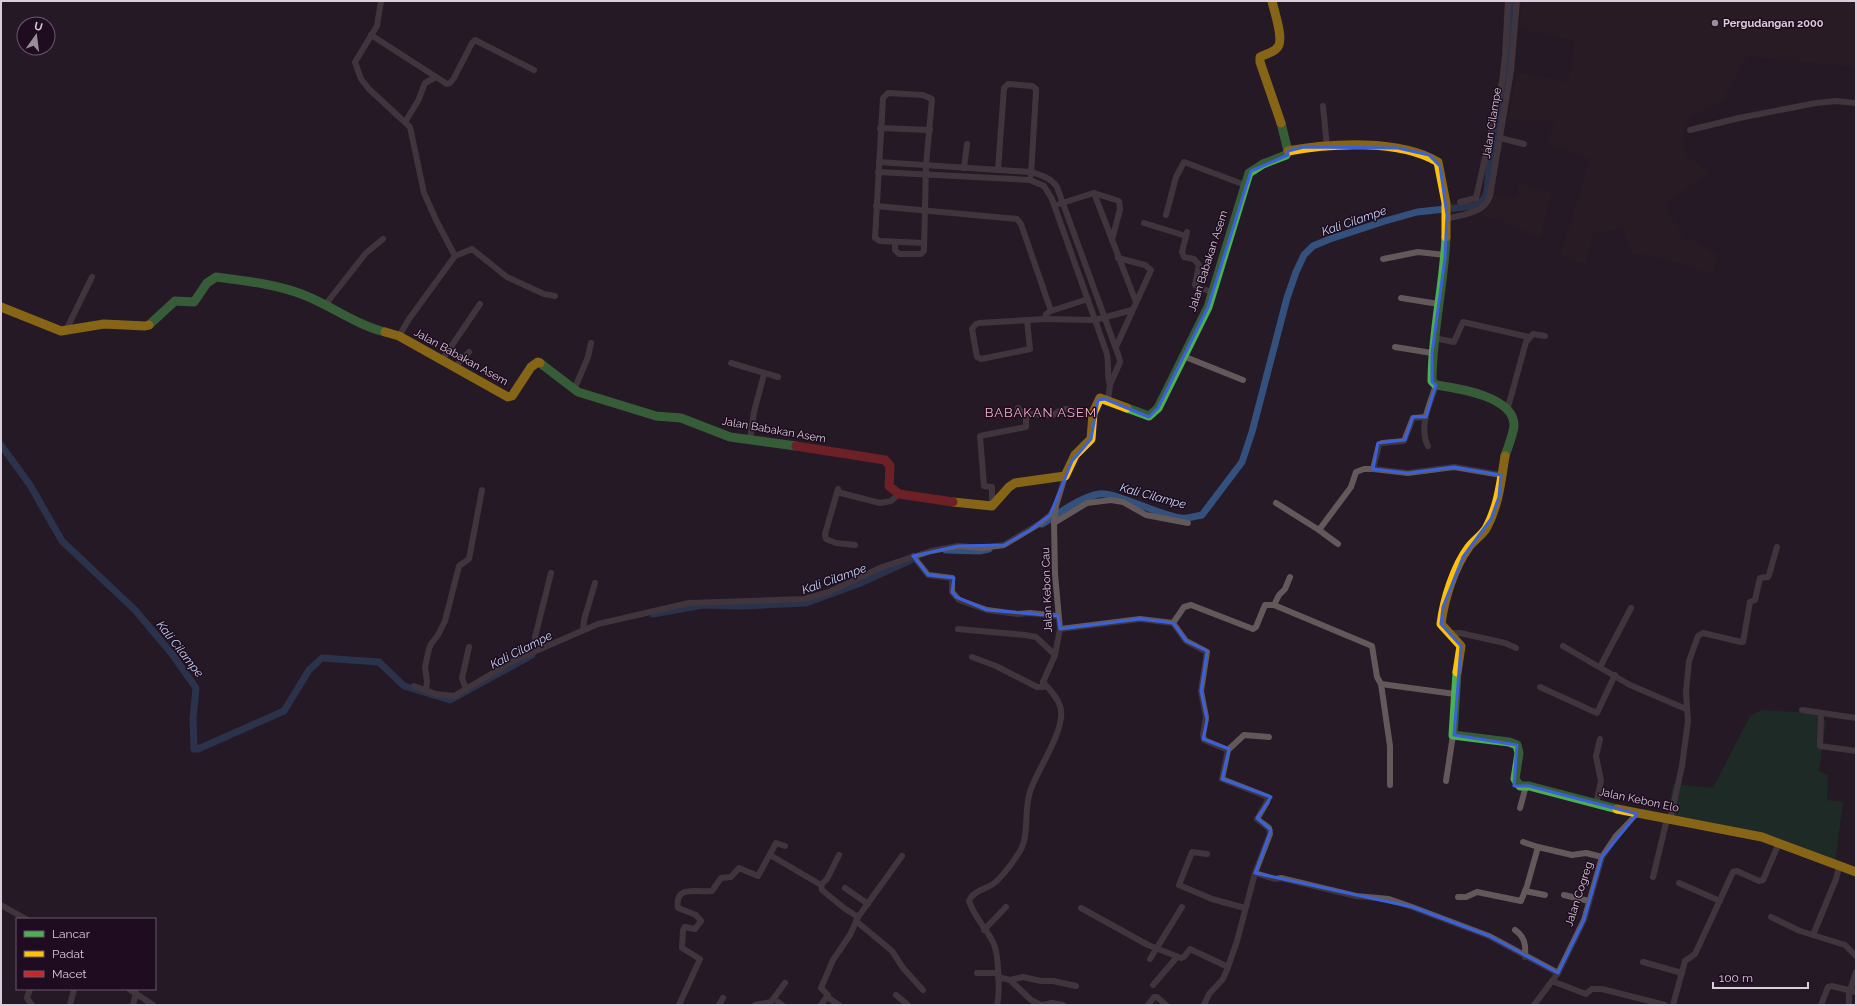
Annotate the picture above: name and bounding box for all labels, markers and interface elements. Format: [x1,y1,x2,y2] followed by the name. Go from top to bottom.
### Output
[16,16,56,56] north arrow
[1723,17,1824,30] place label: Pergudangan 2000
[1710,18,1720,28] marker: Pergudangan 2000
[33,19,44,34] text: U
[1480,86,1504,159] street label: Jalan Cilampe
[1320,203,1389,239] water label: Kali Cilampe
[1186,209,1230,313] street label: Jalan Babakan Asem
[412,326,510,388] street label: Jalan Babakan Asem
[985,405,1097,420] district label: BABAKAN ASEM
[721,414,827,446] street label: Jalan Babakan Asem
[1118,480,1188,512] water label: Kali Cilampe
[1039,547,1055,633] street label: Jalan Kebon Cau
[800,561,869,597] water label: Kali Cilampe
[154,618,207,680] water label: Kali Cilampe
[488,628,555,672] water label: Kali Cilampe
[1598,785,1681,815] street label: Jalan Kebon Elo
[1562,860,1596,928] street label: Jalan Cogreg
[16,918,156,990] legend
[52,927,91,941] text: Lancar
[52,947,84,961] text: Padat
[1713,964,1808,990] scale bar
[52,967,87,981] text: Macet
[1719,971,1753,985] text: 100 m

